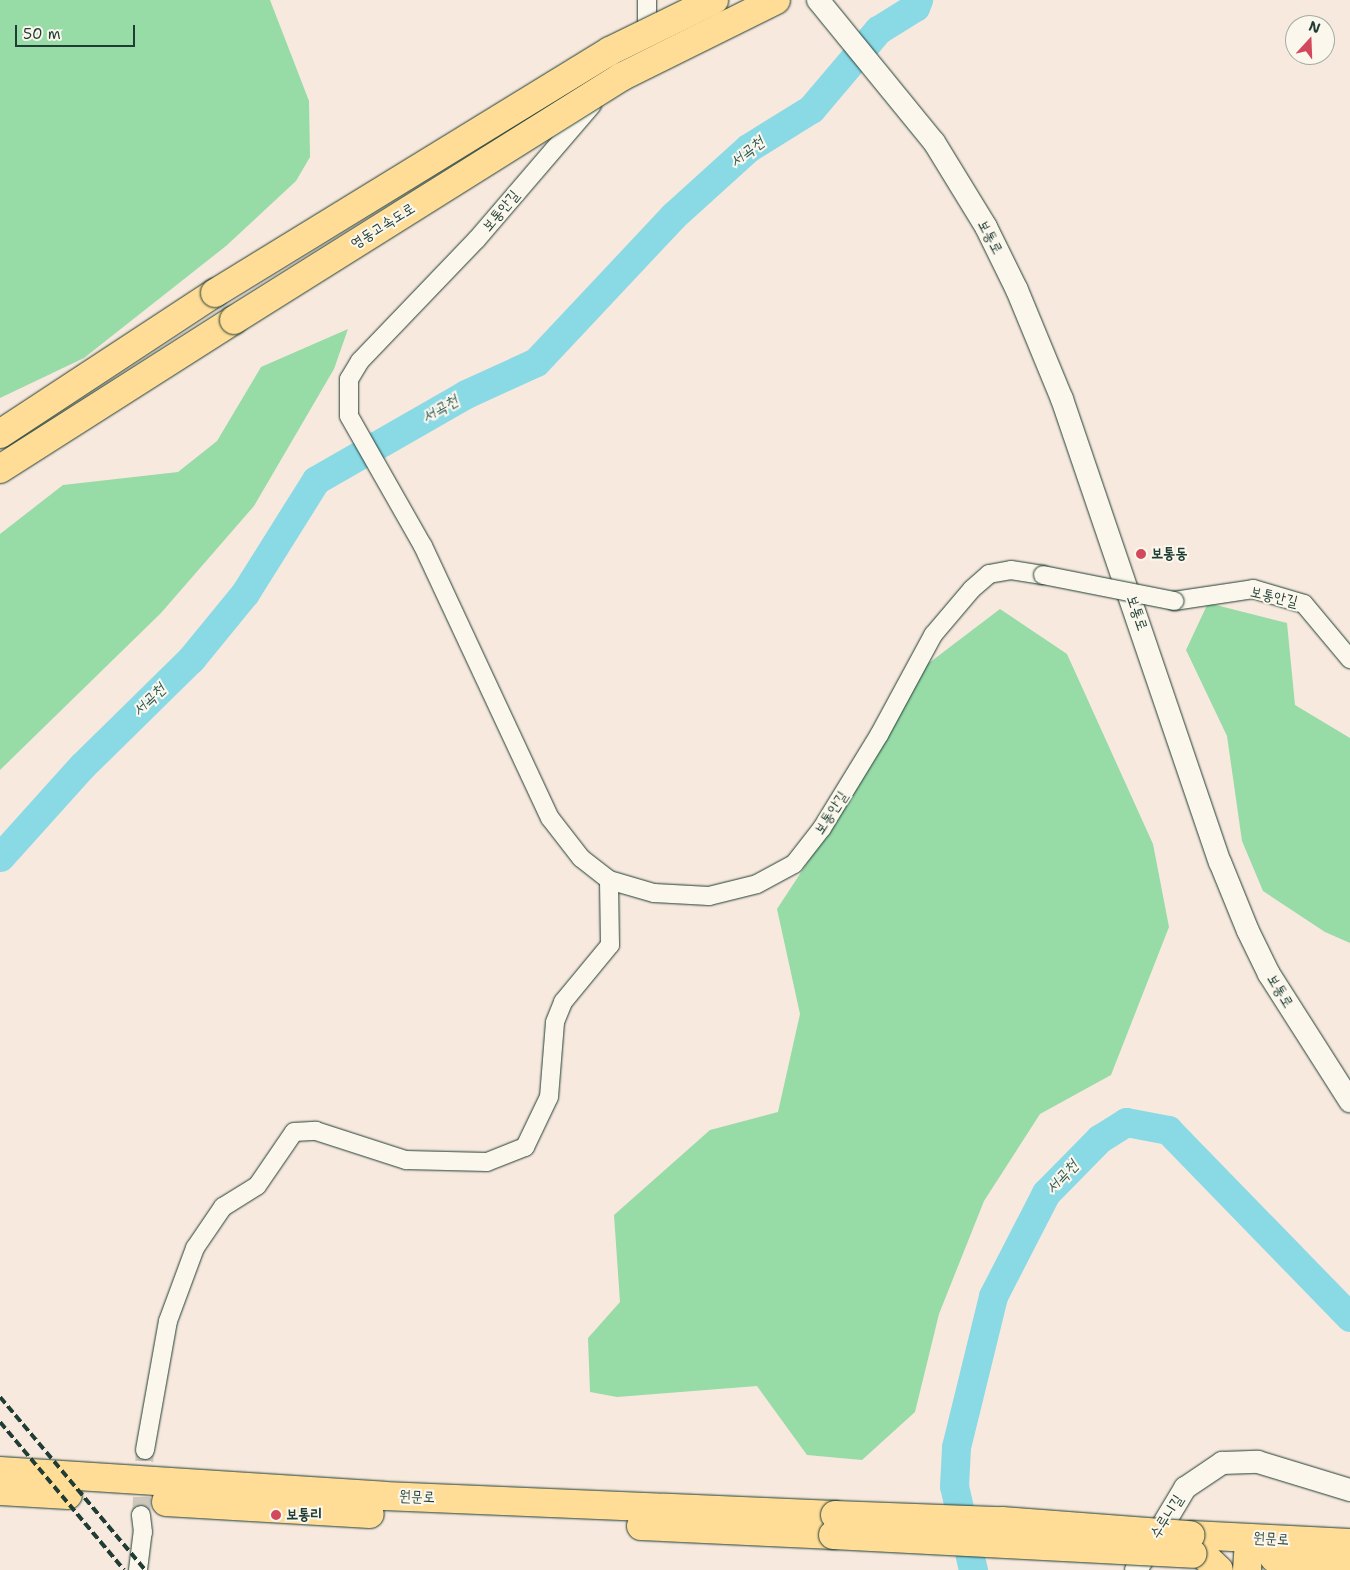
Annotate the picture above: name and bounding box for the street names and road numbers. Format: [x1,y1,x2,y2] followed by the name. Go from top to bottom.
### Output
[479,187,523,235] street label: 보통안길
[348,199,418,253] street label: 영동고속도로
[974,217,1006,257] street label: 보통로
[1248,583,1300,611] street label: 보통안길
[1123,593,1151,633] street label: 보통로
[810,788,852,838] street label: 보통안길
[1263,971,1297,1011] street label: 보통로
[399,1487,435,1507] street label: 원문로
[1147,1492,1187,1542] street label: 수루니길
[1252,1529,1290,1549] street label: 원문로

